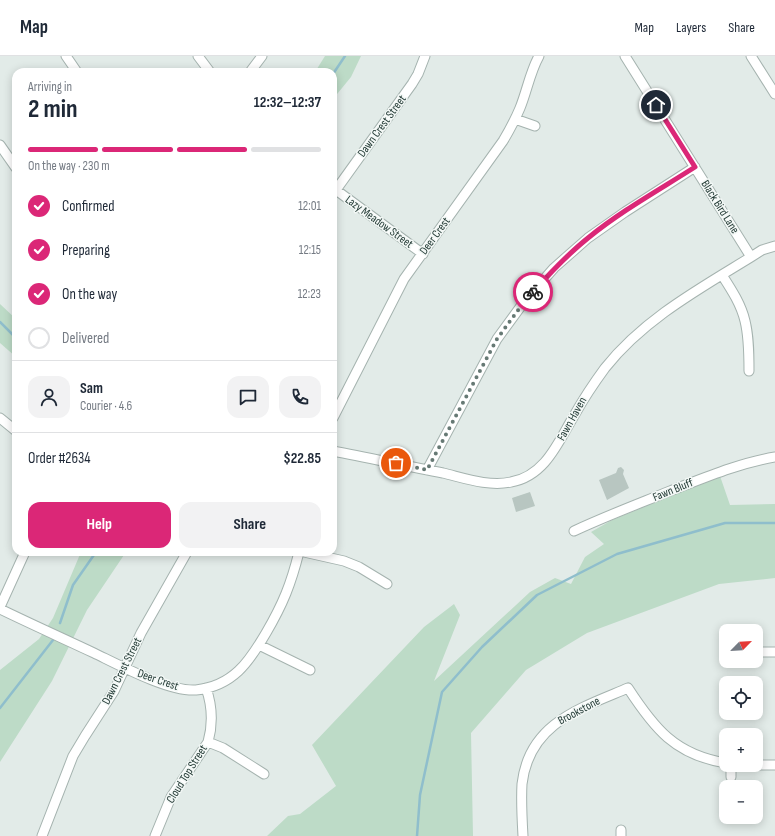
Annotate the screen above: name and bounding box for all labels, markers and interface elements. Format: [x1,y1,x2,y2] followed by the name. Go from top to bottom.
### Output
[20,16,48,39] text: Map
[634,19,654,36] text: Map
[676,19,706,36] text: Layers
[728,19,755,36] text: Share
[28,79,72,95] text: Arriving in
[639,88,673,122] pin
[354,92,410,160] street label: Dawn Crest Street
[254,93,321,112] text: 12:32–12:37
[28,94,78,125] text: 2 min
[645,94,667,116] icon: home
[28,158,110,174] text: On the way · 230 m
[698,177,742,237] street label: Black Bird Lane
[342,192,416,252] street label: Lazy Meadow Street
[28,195,50,217] icon: check
[62,197,115,216] text: Confirmed
[298,198,321,214] text: 12:01
[416,214,454,258] street label: Deer Crest
[28,239,50,261] icon: check
[62,241,110,260] text: Preparing
[299,242,321,258] text: 12:15
[513,272,553,312] courier
[522,281,544,303] icon: bike
[28,283,50,305] icon: check
[62,285,117,304] text: On the way
[298,286,321,302] text: 12:23
[62,329,109,348] text: Delivered
[28,376,70,418] button: person
[227,376,269,418] button: chat
[279,376,321,418] button: phone
[80,379,103,398] text: Sam
[554,394,590,444] street label: Fawn Haven
[80,398,132,414] text: Courier · 4.6
[379,446,413,480] pin
[28,449,91,468] text: Order #2634
[283,449,321,468] text: $22.85
[385,452,407,474] icon: bag
[651,475,695,505] street label: Fawn Bluff
[28,502,171,548] button: Help
[179,502,321,548] button: Share
[719,624,763,668] north arrow
[719,624,763,824] map controls
[99,635,145,707] street label: Dawn Crest Street
[135,666,181,694] street label: Deer Crest
[719,676,763,720] button: locate
[555,694,603,728] street label: Brookstone
[719,728,763,772] button: +
[163,742,211,806] street label: Cloud Top Street
[719,780,763,824] button: −

